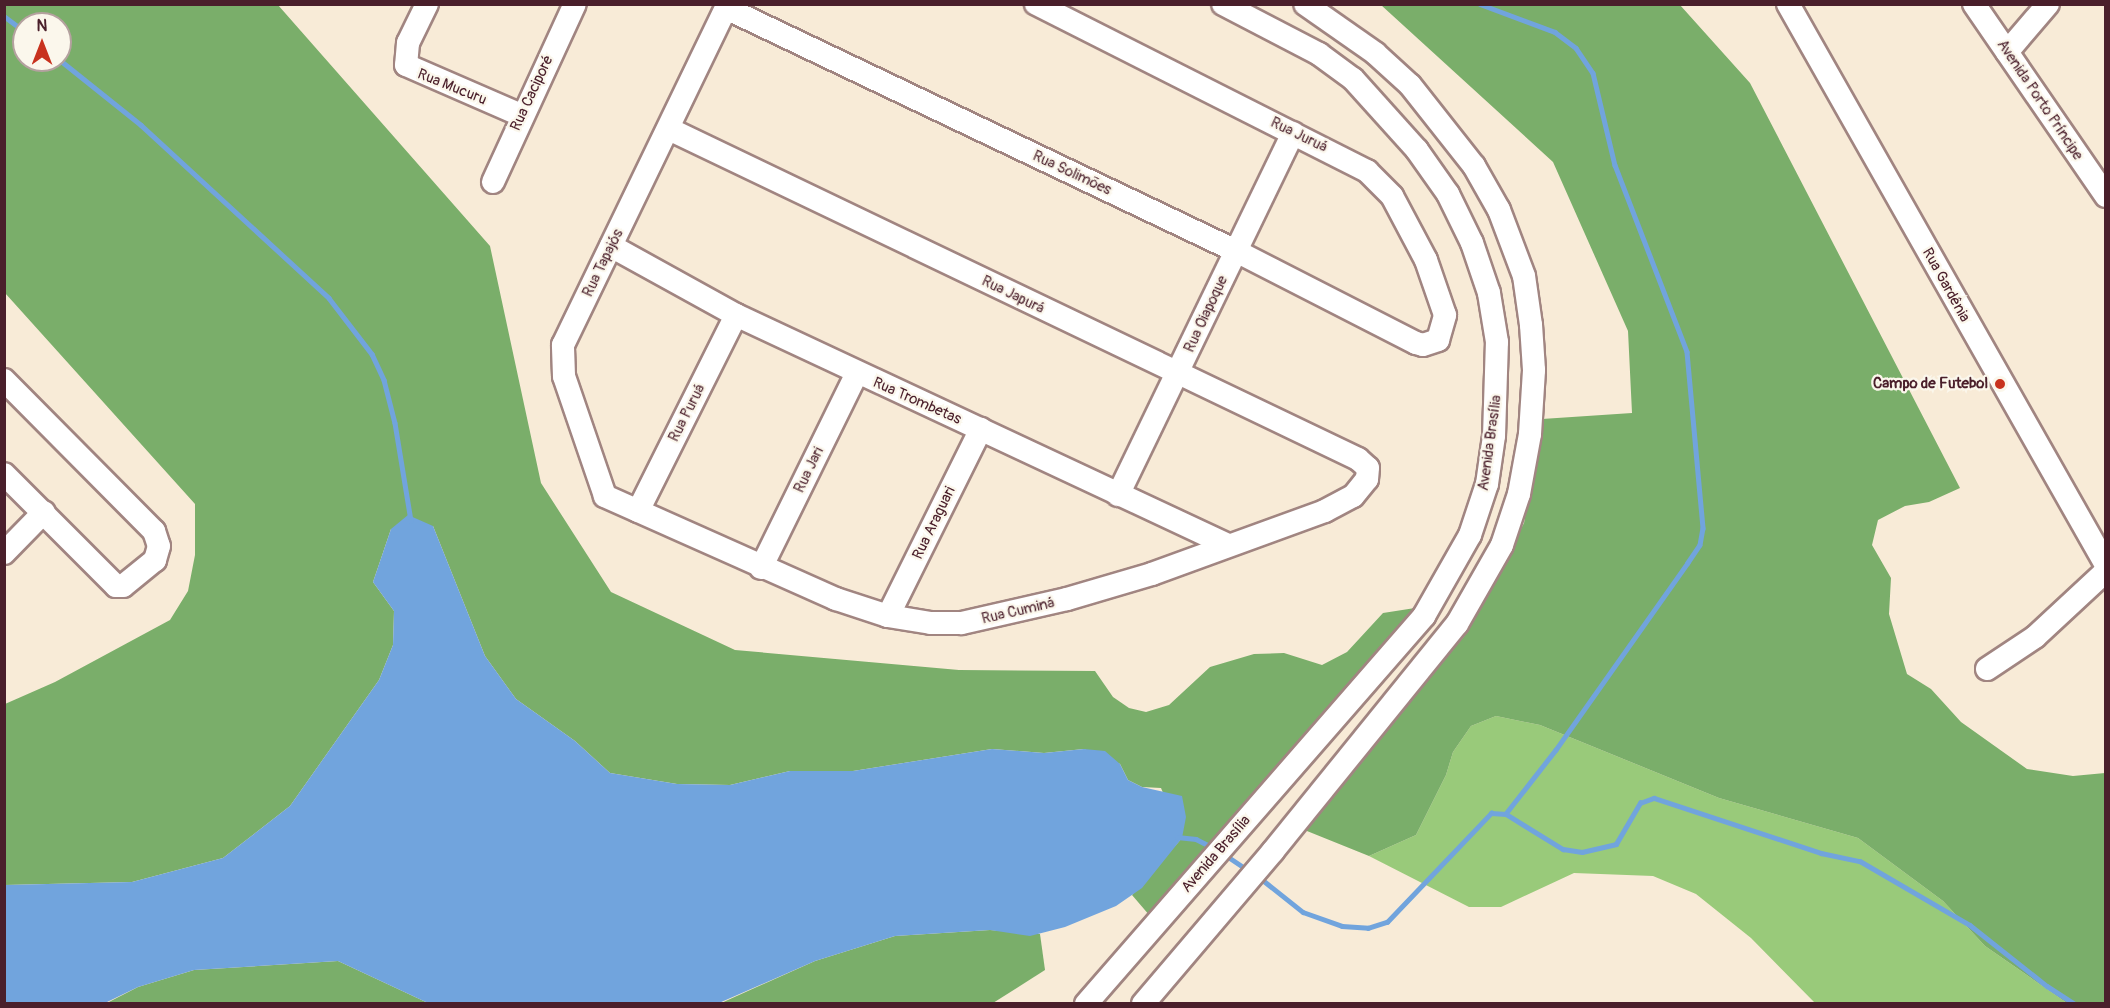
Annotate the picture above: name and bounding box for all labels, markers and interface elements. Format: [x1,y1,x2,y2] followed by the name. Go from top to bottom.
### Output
[12,12,72,72] north arrow
[37,16,47,36] text: N
[1993,36,2087,164] street label: Avenida Porto Príncipe
[507,52,557,134] street label: Rua Caciporé
[415,65,489,109] street label: Rua Mucuru
[1268,114,1330,156] street label: Rua Juruá
[1030,147,1114,199] street label: Rua Solimões
[579,226,627,300] street label: Rua Tapajós
[1918,245,1974,325] street label: Rua Gardênia
[979,272,1047,318] street label: Rua Japurá
[1180,273,1232,355] street label: Rua Oiapoque
[870,373,964,429] street label: Rua Trombetas
[1873,375,1988,393] place label: Campo de Futebol
[1993,377,2007,391] marker: Campo de Futebol
[665,381,709,445] street label: Rua Puruá
[1474,394,1506,492] street label: Avenida Brasília
[790,444,828,496] street label: Rua Jari
[909,484,959,562] street label: Rua Araguari
[980,594,1056,628] street label: Rua Cuminá
[1178,812,1254,896] street label: Avenida Brasília

